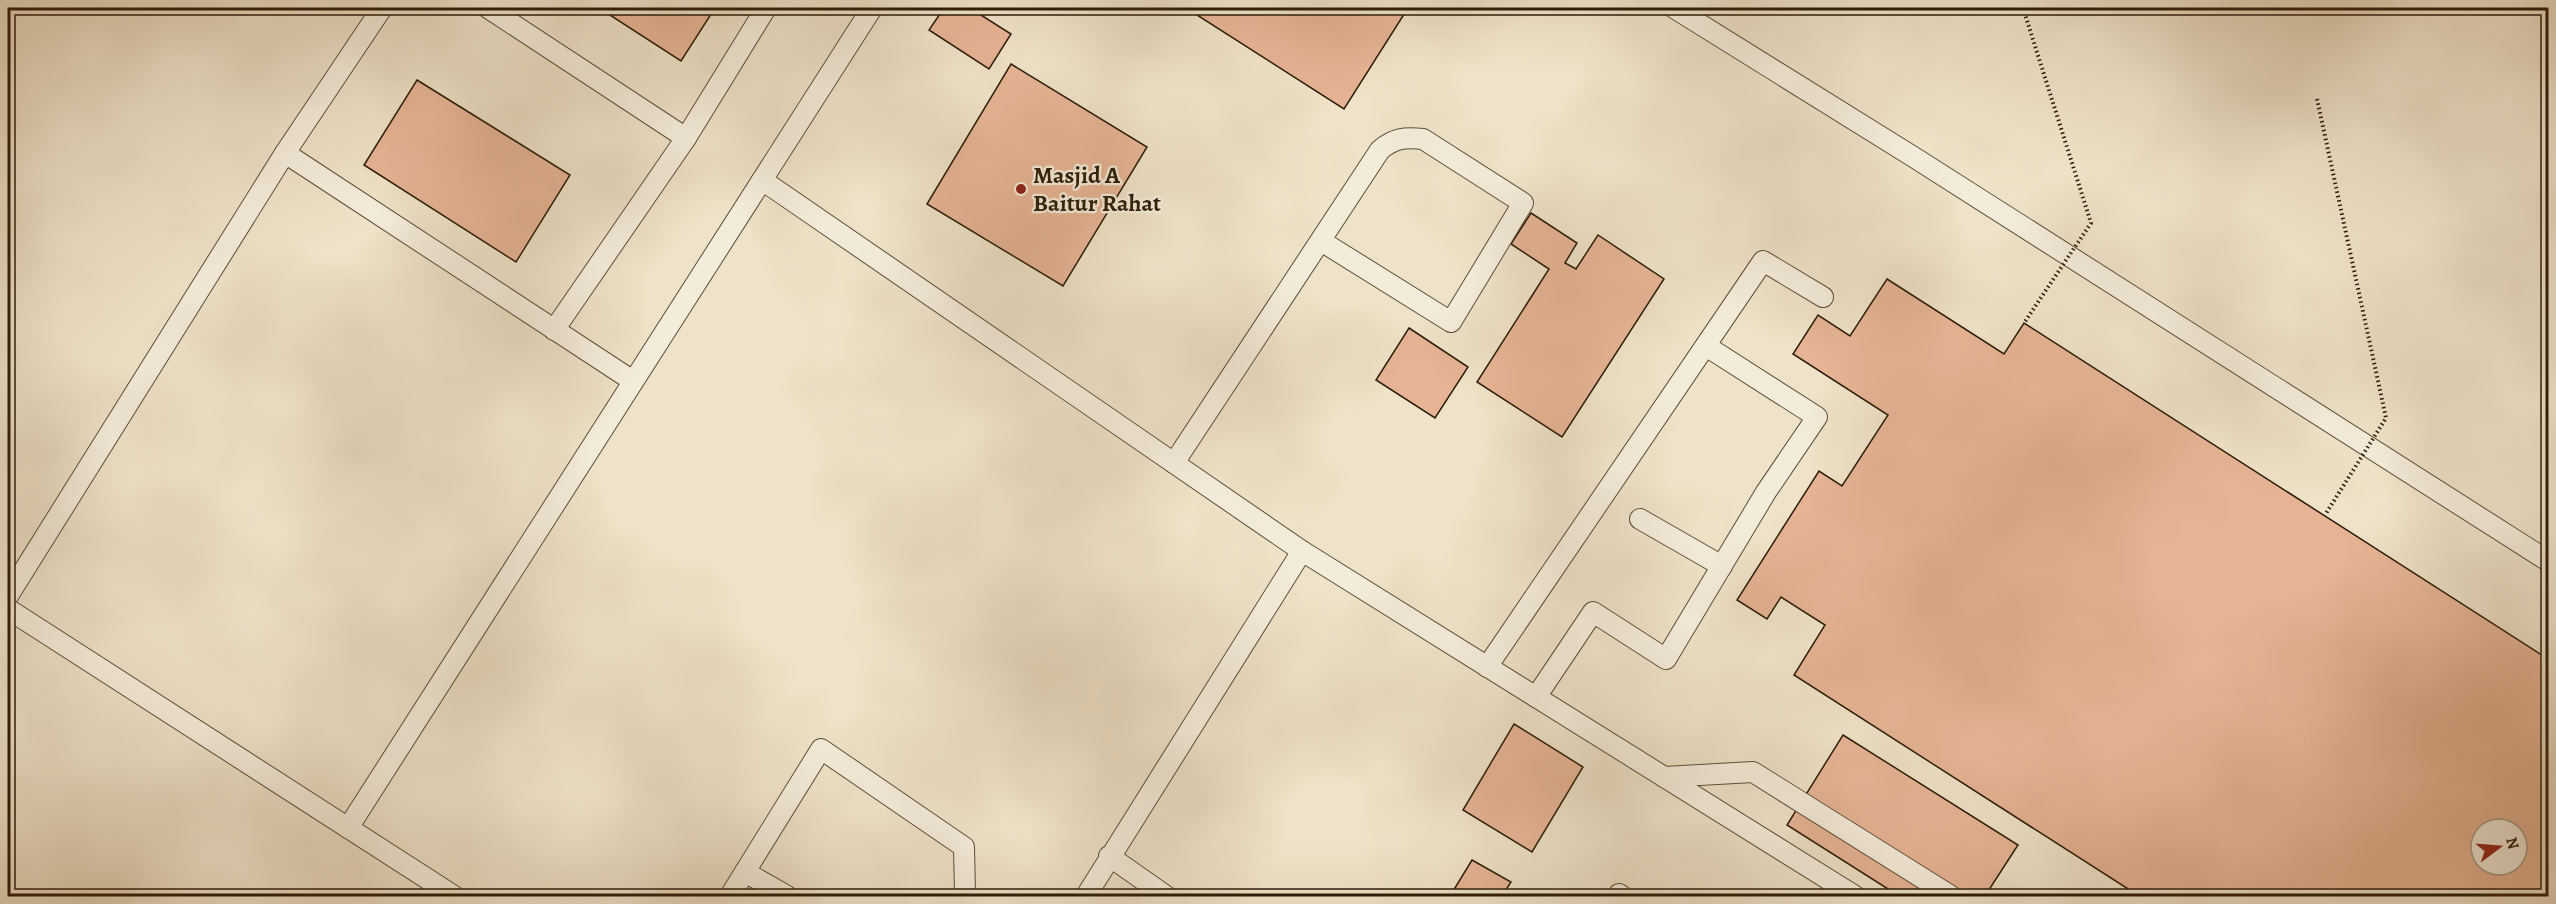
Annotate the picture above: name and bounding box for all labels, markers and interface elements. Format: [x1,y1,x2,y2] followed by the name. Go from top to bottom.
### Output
[1033,159,1161,219] place label: Masjid A Baitur Rahat
[1014,182,1028,196] marker: Masjid A Baitur Rahat
[2469,817,2529,877] north arrow
[2500,835,2525,852] text: N

